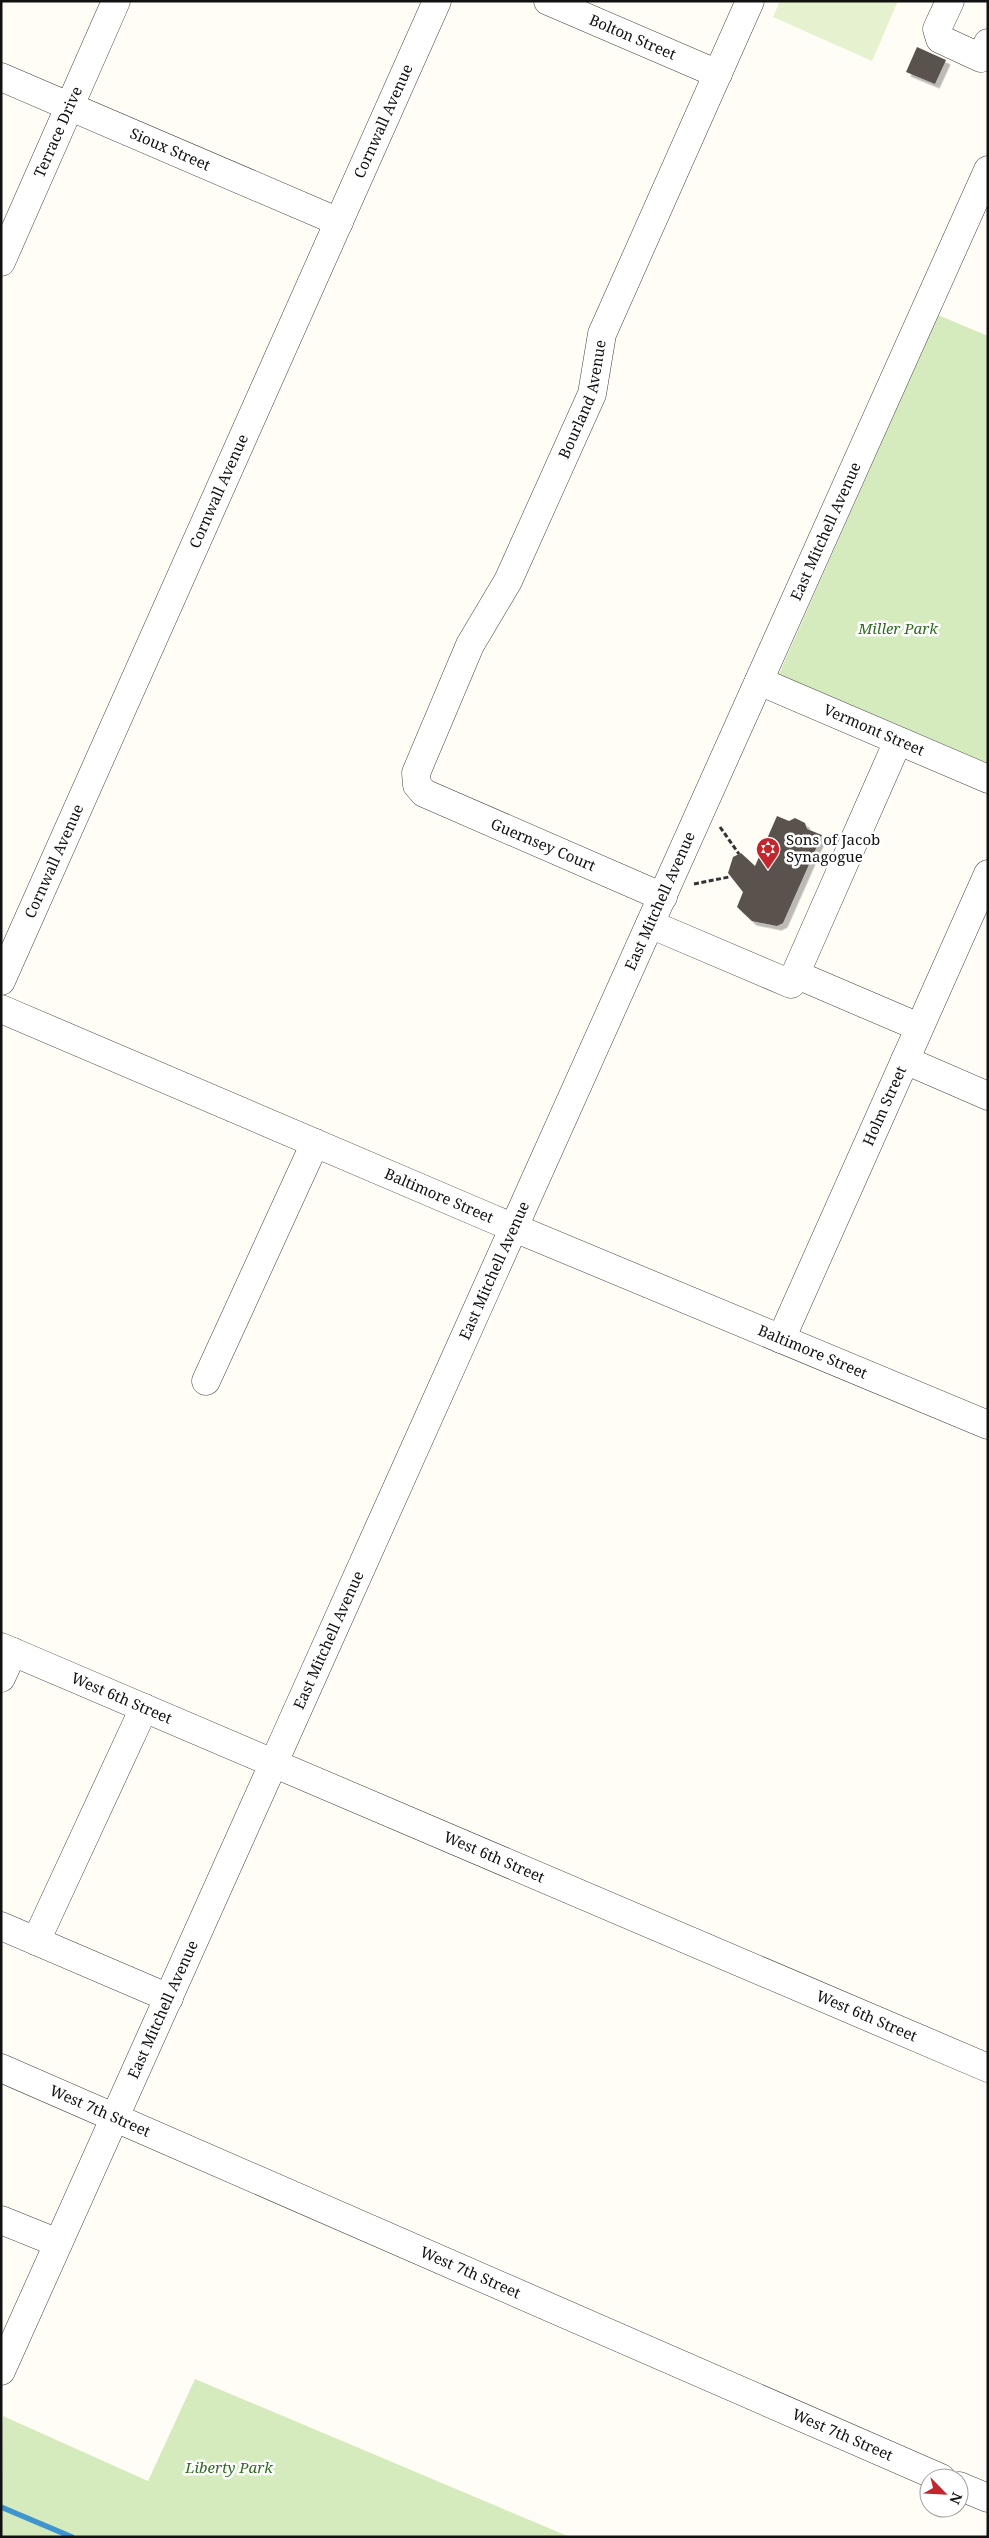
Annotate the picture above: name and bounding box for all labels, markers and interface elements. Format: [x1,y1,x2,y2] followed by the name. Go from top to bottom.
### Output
[586,9,679,64] street label: Bolton Street
[348,61,417,181] street label: Cornwall Avenue
[29,83,86,180] street label: Terrace Drive
[127,123,214,175] street label: Sioux Street
[553,338,610,462] street label: Bourland Avenue
[184,431,252,551] street label: Cornwall Avenue
[785,459,865,603] street label: East Mitchell Avenue
[857,618,938,638] park label: Miller Park
[821,699,928,760] street label: Vermont Street
[19,801,87,921] street label: Cornwall Avenue
[488,813,599,875] street label: Guernsey Court
[620,828,699,973] street label: East Mitchell Avenue
[786,829,880,866] place label: Sons of Jacob Synagogue
[755,836,781,870] synagogue icon: Sons of Jacob Synagogue
[857,1063,910,1149] street label: Holm Street
[382,1163,497,1227] street label: Baltimore Street
[454,1198,533,1343] street label: East Mitchell Avenue
[755,1319,871,1383] street label: Baltimore Street
[288,1567,368,1712] street label: East Mitchell Avenue
[68,1667,175,1728] street label: West 6th Street
[441,1826,548,1887] street label: West 6th Street
[122,1937,202,2082] street label: East Mitchell Avenue
[813,1985,920,2046] street label: West 6th Street
[47,2080,154,2141] street label: West 7th Street
[417,2241,524,2302] street label: West 7th Street
[789,2403,896,2465] street label: West 7th Street
[184,2457,273,2477] park label: Liberty Park
[919,2468,969,2518] north arrow
[945,2490,967,2507] text: N

